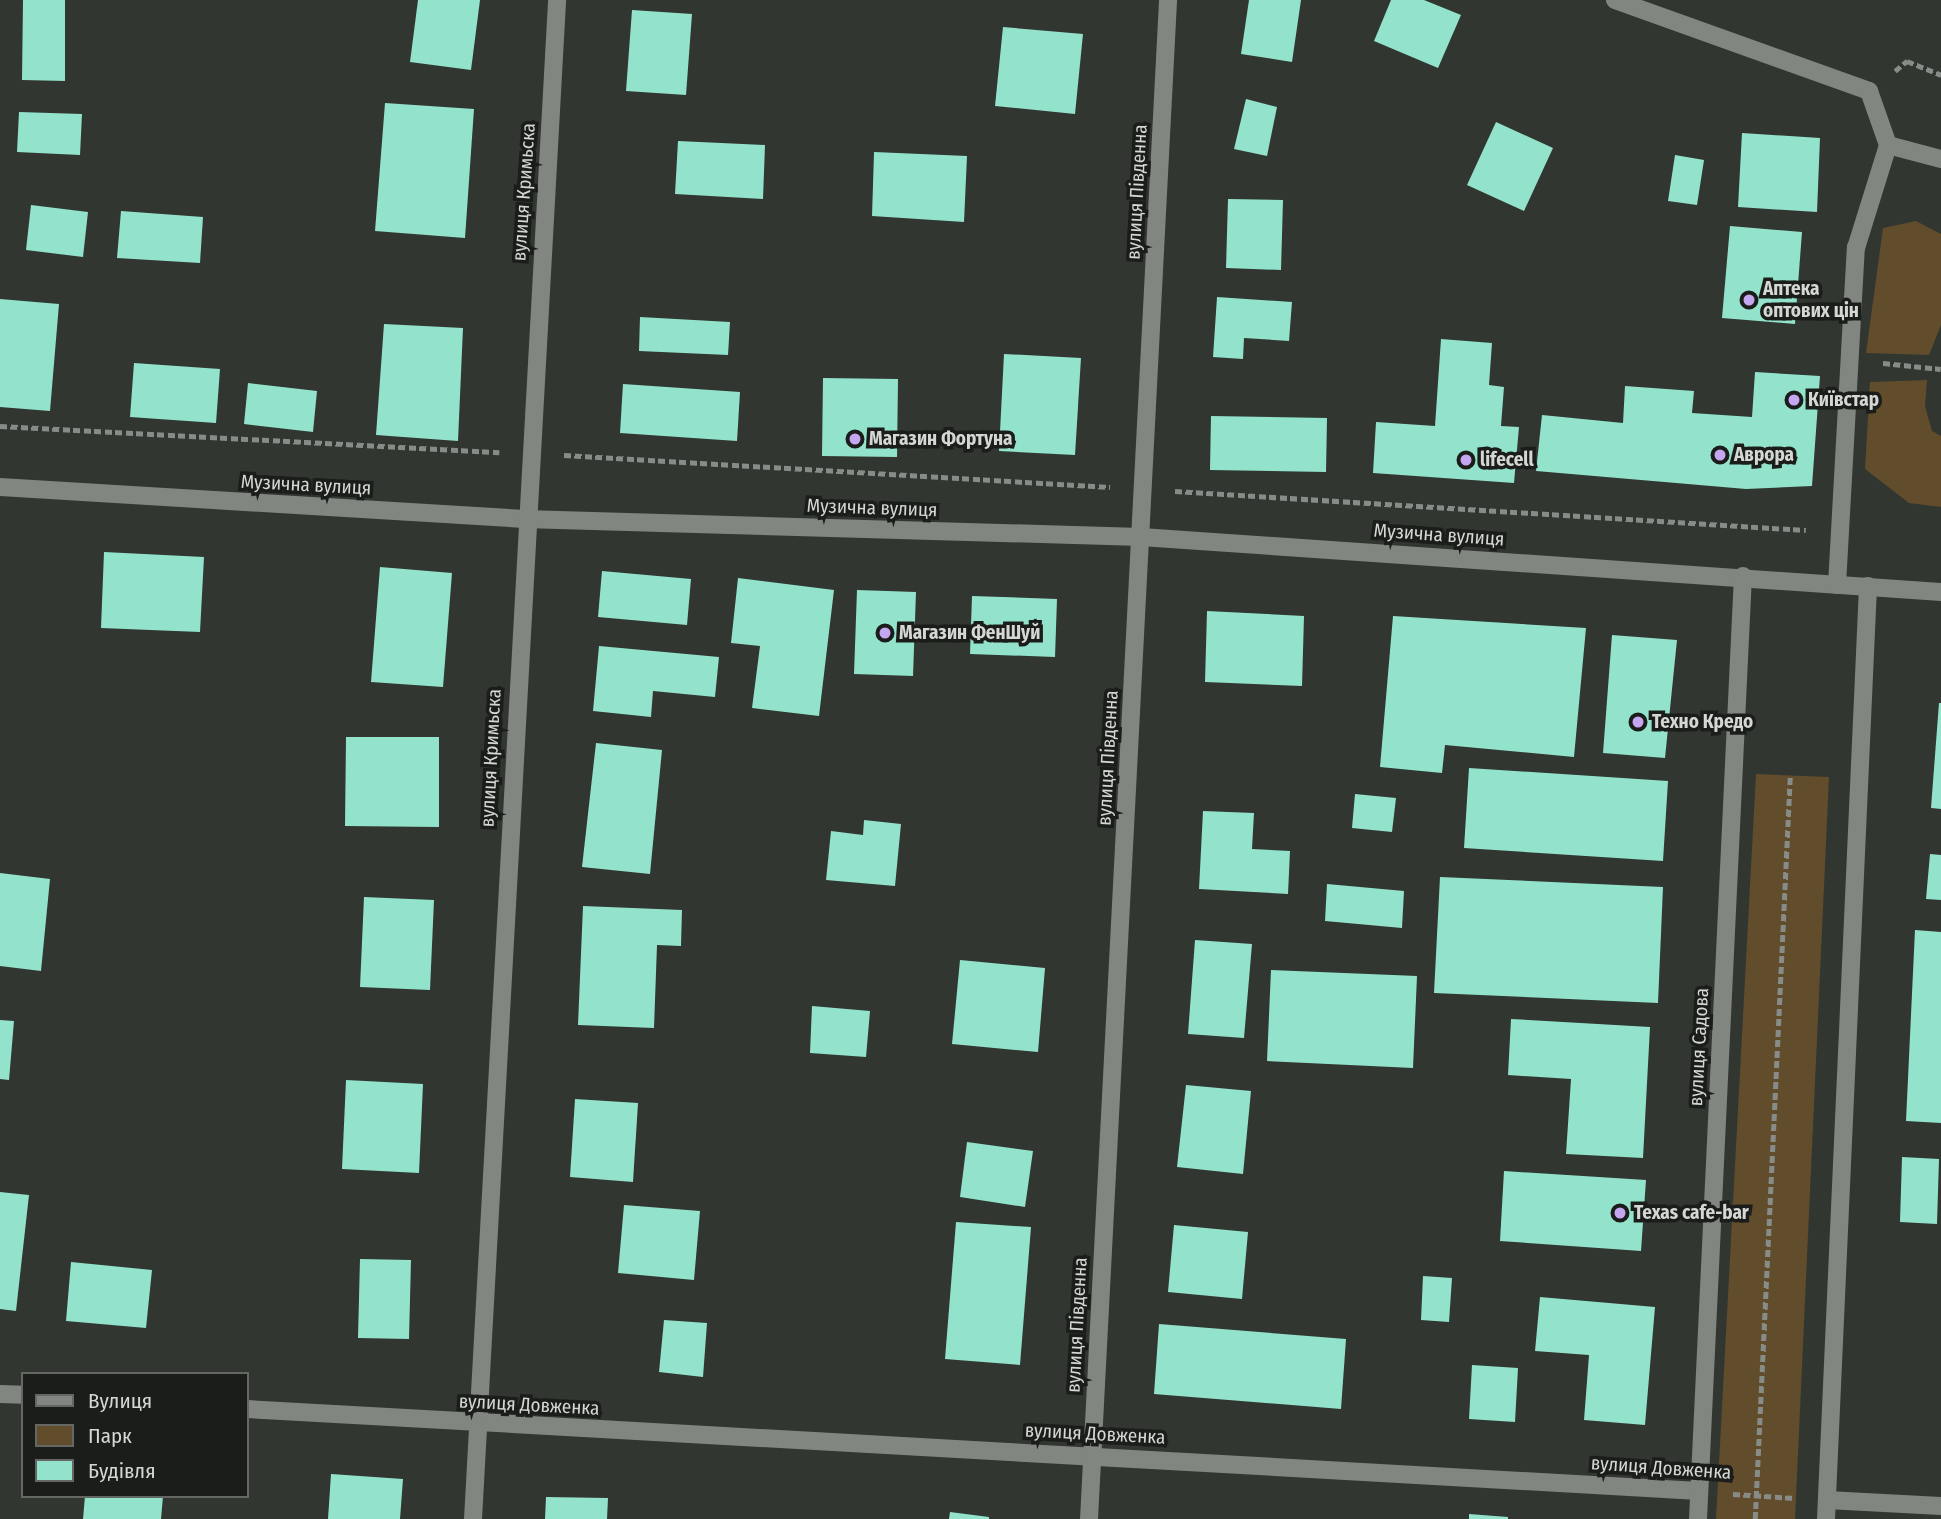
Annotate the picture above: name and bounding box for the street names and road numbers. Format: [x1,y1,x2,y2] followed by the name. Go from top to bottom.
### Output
[508,122,540,262] street label: вулиця Кримьска
[1122,124,1152,260] street label: вулиця Південна
[240,470,372,500] street label: Музична вулиця
[806,494,938,522] street label: Музична вулиця
[1373,519,1505,551] street label: Музична вулиця
[476,688,506,828] street label: вулиця Кримьска
[1093,690,1123,826] street label: вулиця Південна
[1685,987,1713,1107] street label: вулиця Садова
[1062,1257,1092,1393] street label: вулиця Південна
[458,1390,600,1420] street label: вулиця Довженка
[1024,1419,1166,1449] street label: вулиця Довженка
[1590,1452,1732,1484] street label: вулиця Довженка

